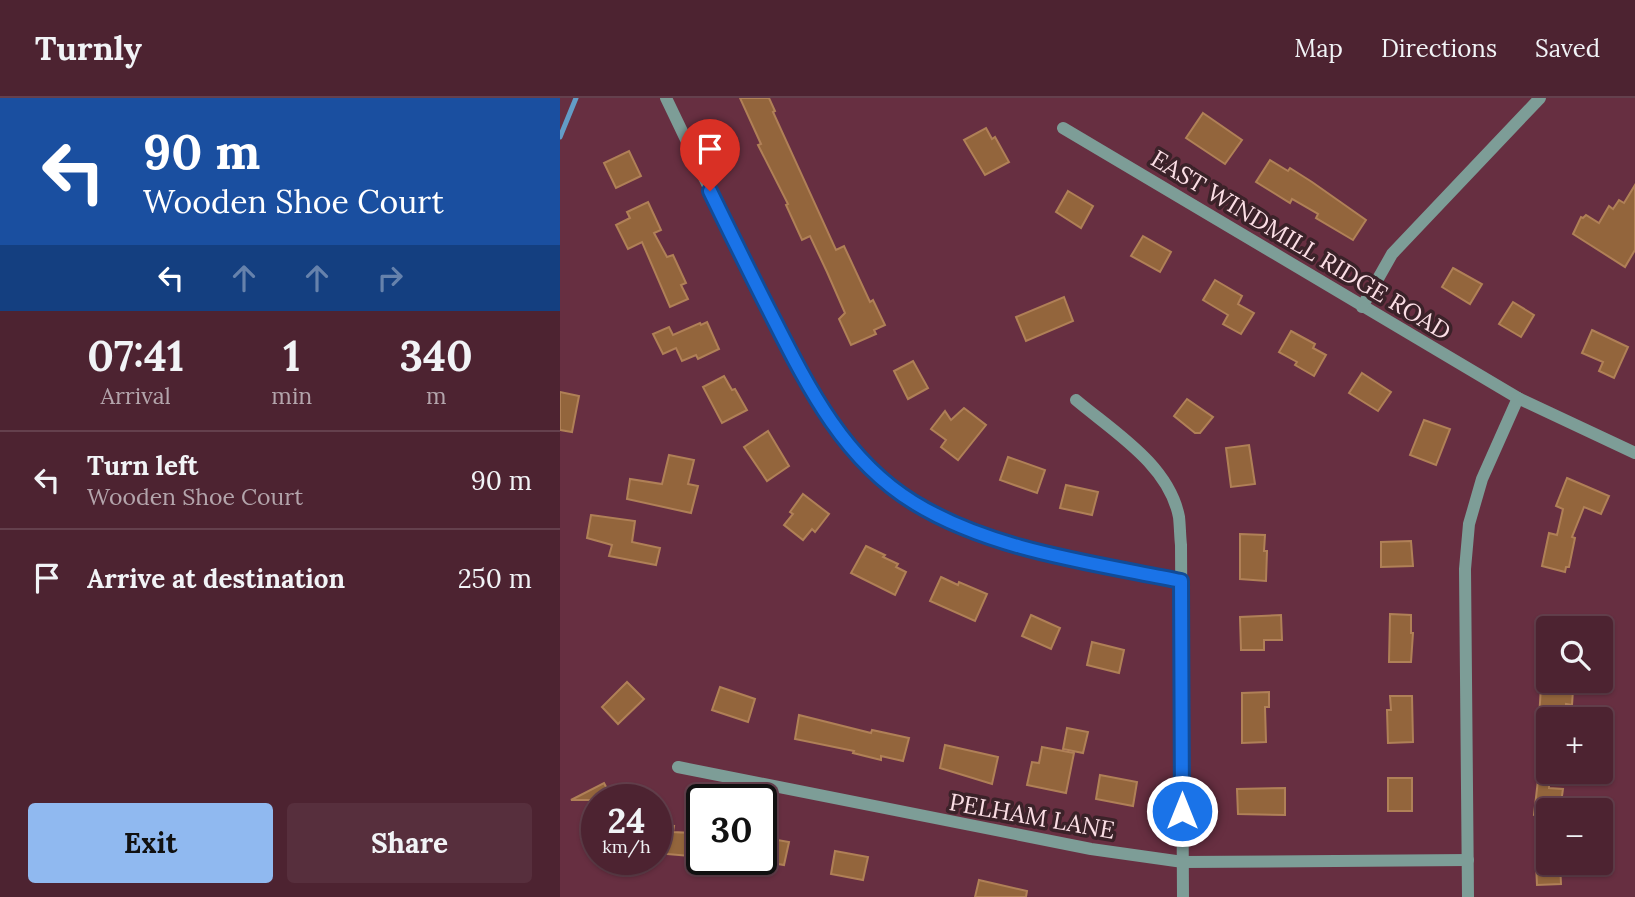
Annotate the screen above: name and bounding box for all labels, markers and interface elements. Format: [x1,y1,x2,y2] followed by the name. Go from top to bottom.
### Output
[35,27,142,69] text: Turnly
[1294,33,1343,64] text: Map
[1381,33,1497,64] text: Directions
[1535,33,1600,64] text: Saved
[680,119,740,191] pin
[143,120,260,182] text: 90 m
[28,126,119,217] icon: left
[691,130,729,168] icon: arrive
[1145,143,1457,347] street label: EAST WINDMILL RIDGE ROAD
[143,181,444,222] text: Wooden Shoe Court
[152,259,190,297] icon: left
[225,259,263,297] icon: ahead
[298,259,336,297] icon: ahead
[371,259,409,297] icon: right
[87,329,184,383] text: 07:41
[283,329,300,383] text: 1
[400,329,473,383] text: 340
[101,381,171,410] text: Arrival
[271,381,312,410] text: min
[426,381,446,410] text: m
[87,449,198,482] text: Turn left
[28,461,66,499] icon: left
[471,464,532,497] text: 90 m
[87,482,303,511] text: Wooden Shoe Court
[28,559,66,597] icon: arrive
[87,562,345,595] text: Arrive at destination
[458,562,532,595] text: 250 m
[1536,616,1613,875] map controls
[1536,616,1613,693] button: search
[1536,707,1613,784] button: +
[1145,774,1219,848] position arrow
[686,784,777,875] speed limit sign: 30
[947,786,1117,846] street label: PELHAM LANE
[608,798,645,843] text: 24
[1536,798,1613,875] button: −
[28,803,273,883] button: Exit
[287,803,532,883] button: Share
[602,835,651,858] text: km/h

